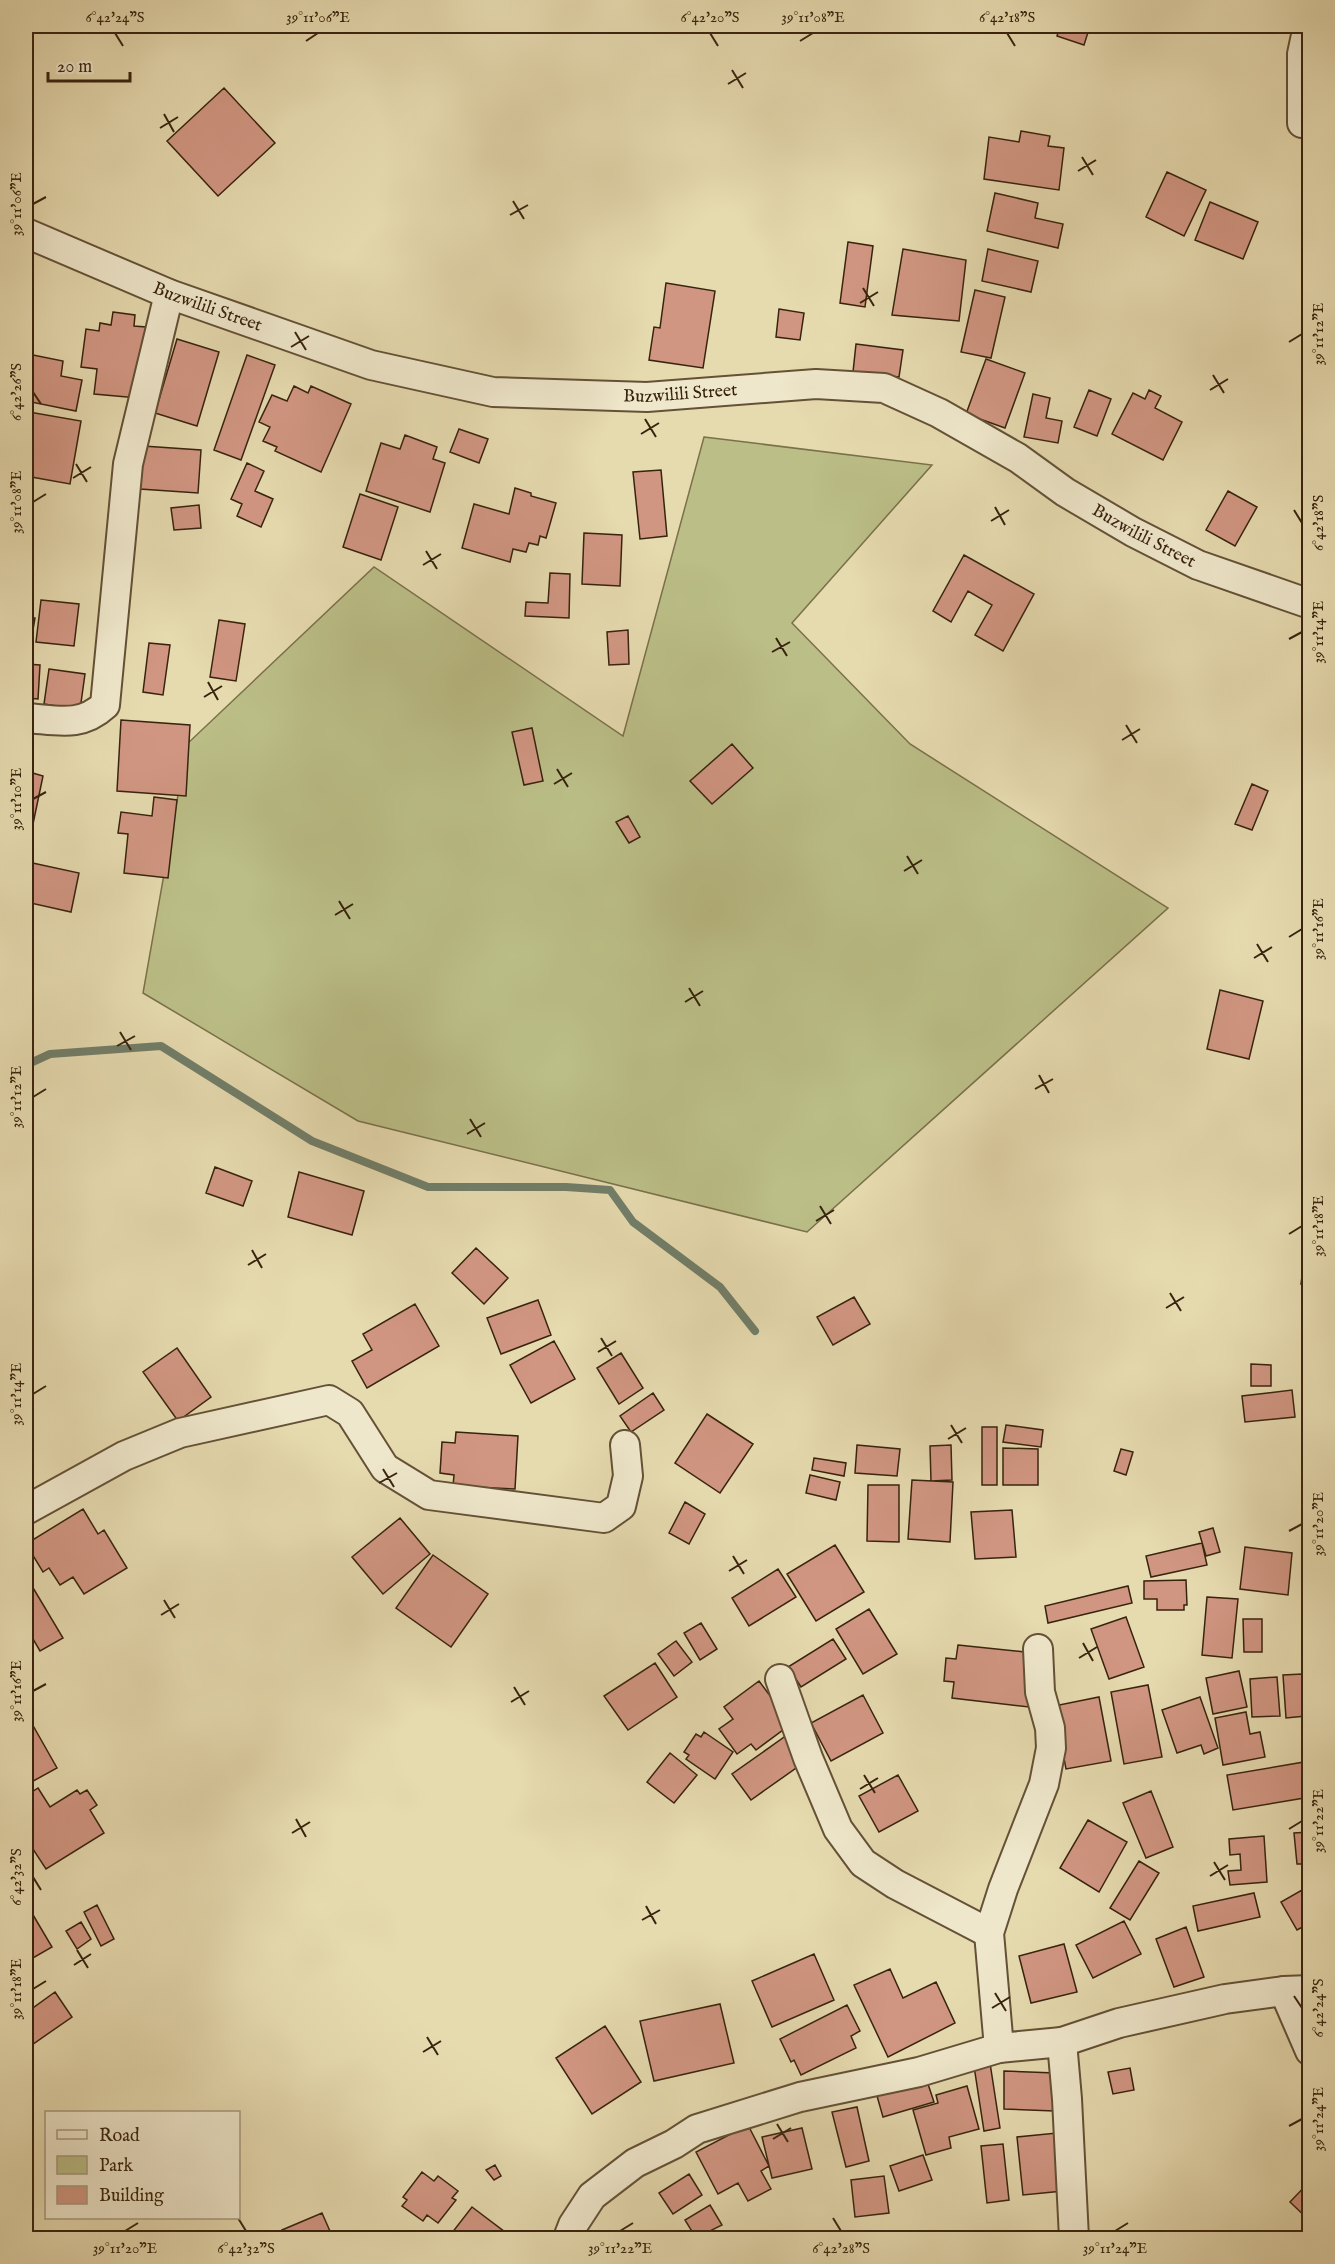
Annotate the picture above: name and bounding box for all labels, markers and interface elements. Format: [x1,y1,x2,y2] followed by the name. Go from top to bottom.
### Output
[85,8,145,27] text: 6°42'24"S
[286,8,350,27] text: 39°11'06"E
[680,8,740,27] text: 6°42'20"S
[781,8,845,27] text: 39°11'08"E
[979,8,1035,27] text: 6°42'18"S
[48,45,130,83] scale bar
[57,56,92,79] text: 20 m
[7,172,26,236] text: 39°11'06"E
[149,277,265,337] street label: Buzwilili Street
[1309,303,1328,365] text: 39°11'12"E
[7,363,26,421] text: 6°42'26"S
[623,379,738,409] street label: Buzwilili Street
[7,470,26,534] text: 39°11'08"E
[1309,495,1328,551] text: 6°42'18"S
[1088,499,1200,573] street label: Buzwilili Street
[1309,600,1328,664] text: 39°11'14"E
[7,768,26,830] text: 39°11'10"E
[1309,898,1328,960] text: 39°11'16"E
[7,1066,26,1128] text: 39°11'12"E
[1309,1195,1328,1257] text: 39°11'18"E
[7,1362,26,1426] text: 39°11'14"E
[1309,1492,1328,1556] text: 39°11'20"E
[7,1660,26,1722] text: 39°11'16"E
[1309,1789,1328,1853] text: 39°11'22"E
[7,1848,26,1906] text: 6°42'32"S
[7,1958,26,2020] text: 39°11'18"E
[1309,1978,1328,2038] text: 6°42'24"S
[1309,2087,1328,2151] text: 39°11'24"E
[45,2111,240,2219] legend
[99,2125,140,2148] text: Road
[99,2155,134,2178] text: Park
[99,2185,164,2208] text: Building
[93,2239,157,2258] text: 39°11'20"E
[217,2239,275,2258] text: 6°42'32"S
[588,2239,652,2258] text: 39°11'22"E
[812,2239,870,2258] text: 6°42'28"S
[1083,2239,1147,2258] text: 39°11'24"E

